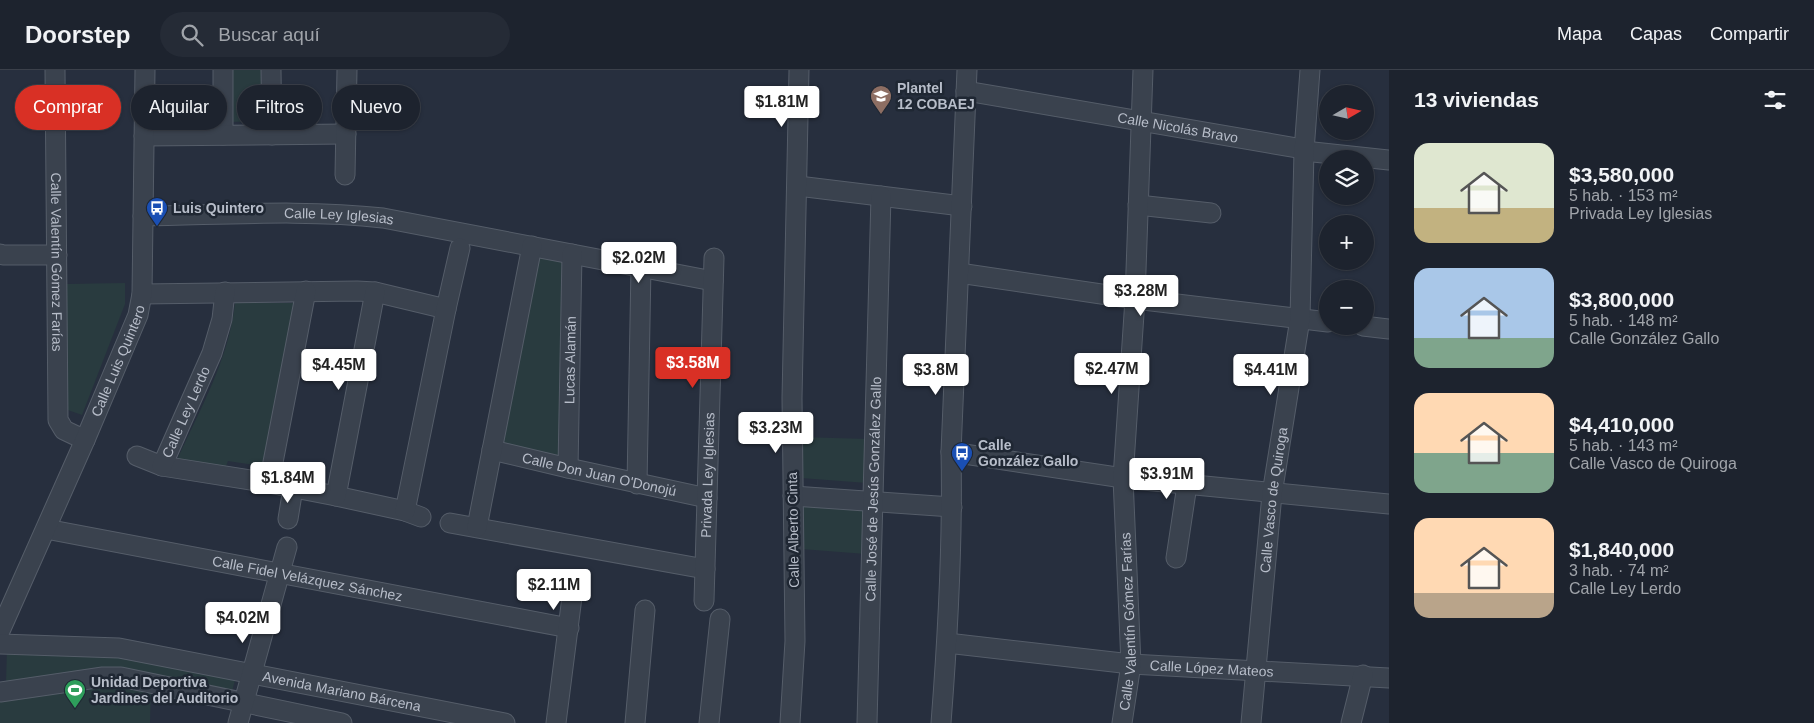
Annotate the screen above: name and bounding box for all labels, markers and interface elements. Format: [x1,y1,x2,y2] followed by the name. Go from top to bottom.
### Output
[160,12,510,57] search box
[25,21,130,48] text: Doorstep
[178,21,206,49] icon: search
[218,24,320,45] text: Buscar aquí
[1557,24,1602,44] text: Mapa
[1630,24,1682,44] text: Capas
[1710,24,1789,44] text: Compartir
[897,80,975,112] place label: Plantel 12 COBAEJ
[869,84,893,115] school or university icon: Plantel 12 COBAEJ
[15,85,121,130] chip: Comprar
[131,85,227,130] chip: Alquilar
[237,85,322,130] chip: Filtros
[332,85,420,130] chip: Nuevo
[741,85,823,128] pin: $1.81M
[1319,85,1374,140] north arrow
[1319,85,1374,335] map controls
[1761,86,1789,114] icon: filters
[1414,88,1539,111] text: 13 viviendas
[755,93,809,110] text: $1.81M
[1116,109,1240,146] street label: Calle Nicolás Bravo
[1319,150,1374,205] button: layers
[1454,163,1514,223] icon: home
[1569,163,1674,186] text: $3,580,000
[48,172,65,352] street label: Calle Valentín Gómez Farías
[1569,187,1678,204] text: 5 hab. · 153 m²
[145,196,169,227] bus stop icon: Luis Quintero
[173,200,264,216] place label: Luis Quintero
[284,205,395,228] street label: Calle Ley Iglesias
[1569,205,1712,222] text: Privada Ley Iglesias
[1319,215,1374,270] button: +
[598,242,680,284] pin: $2.02M
[612,249,666,266] text: $2.02M
[1100,274,1182,317] pin: $3.28M
[1319,280,1374,335] button: −
[1114,282,1168,299] text: $3.28M
[1454,288,1514,348] icon: home
[1569,288,1674,311] text: $3,800,000
[88,304,148,419] street label: Calle Luis Quintero
[1569,312,1678,329] text: 5 hab. · 148 m²
[561,316,579,404] street label: Lucas Alamán
[1569,330,1719,347] text: Calle González Gallo
[652,346,734,389] pin: $3.58M
[298,348,380,391] pin: $4.45M
[1071,352,1153,395] pin: $2.47M
[666,354,720,371] text: $3.58M
[901,354,971,396] pin: $3.8M
[1230,354,1312,396] pin: $4.41M
[312,356,366,373] text: $4.45M
[1085,360,1139,377] text: $2.47M
[914,361,958,378] text: $3.8M
[1244,361,1298,378] text: $4.41M
[159,364,213,460] street label: Calle Ley Lerdo
[862,376,884,602] street label: Calle José de Jesús González Gallo
[698,412,717,538] street label: Privada Ley Iglesias
[735,412,817,454] pin: $3.23M
[1454,413,1514,473] icon: home
[1569,413,1674,436] text: $4,410,000
[749,419,803,436] text: $3.23M
[1257,426,1291,574] street label: Calle Vasco de Quiroga
[978,437,1078,469] place label: Calle González Gallo
[1569,437,1678,454] text: 5 hab. · 143 m²
[950,441,974,472] bus stop icon: Calle González Gallo
[520,449,678,499] street label: Calle Don Juan O'Donojú
[1569,455,1737,472] text: Calle Vasco de Quiroga
[1126,458,1208,500] pin: $3.91M
[247,462,329,504] pin: $1.84M
[1140,465,1194,482] text: $3.91M
[261,469,315,486] text: $1.84M
[784,472,802,588] street label: Calle Alberto Cinta
[1116,532,1139,712] street label: Calle Valentín Gómez Farías
[1454,538,1514,598] icon: home
[1569,538,1674,561] text: $1,840,000
[211,553,404,604] street label: Calle Fidel Velázquez Sánchez
[1569,562,1669,579] text: 3 hab. · 74 m²
[513,568,595,611] pin: $2.11M
[528,576,580,593] text: $2.11M
[1569,580,1681,597] text: Calle Ley Lerdo
[202,602,284,644] pin: $4.02M
[216,609,270,626] text: $4.02M
[1149,657,1274,680] street label: Calle López Mateos
[261,668,423,715] street label: Avenida Mariano Bárcena
[91,674,238,706] place label: Unidad Deportiva Jardines del Auditorio
[63,678,87,709] sports icon: Unidad Deportiva Jardines del Auditorio

